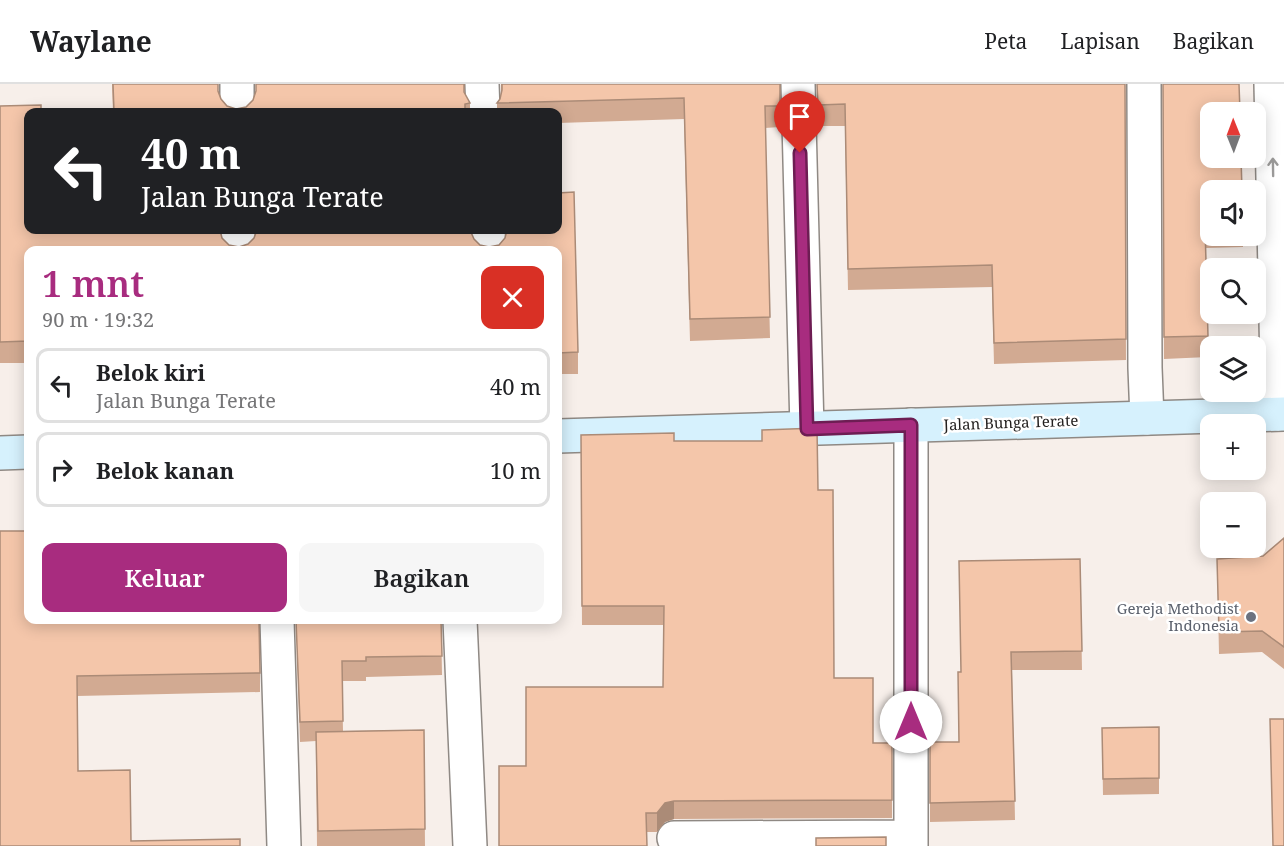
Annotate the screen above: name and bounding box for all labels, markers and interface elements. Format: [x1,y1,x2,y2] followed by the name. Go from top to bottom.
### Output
[30,22,152,60] text: Waylane
[984,27,1027,55] text: Peta
[1060,27,1140,55] text: Lapisan
[1173,27,1254,55] text: Bagikan
[774,91,825,153] pin
[783,100,816,133] icon: arrive
[1200,102,1266,168] north arrow
[1200,102,1266,558] map controls
[141,124,241,181] text: 40 m
[42,132,120,210] icon: left
[1267,157,1279,177] one-way arrow
[141,178,384,215] text: Jalan Bunga Terate
[1200,180,1266,246] button: sound
[1200,258,1266,324] button: search
[42,259,144,308] text: 1 mnt
[481,266,544,329] button: close
[42,306,154,333] text: 90 m · 19:32
[1200,336,1266,402] button: layers
[96,357,205,387] text: Belok kiri
[45,369,78,402] icon: left
[490,371,541,401] text: 40 m
[96,387,276,414] text: Jalan Bunga Terate
[942,410,1079,434] street label: Jalan Bunga Terate
[1200,414,1266,480] button: +
[45,453,78,486] icon: right
[96,455,234,485] text: Belok kanan
[490,455,541,485] text: 10 m
[1200,492,1266,558] button: −
[42,543,287,612] button: Keluar
[299,543,544,612] button: Bagikan
[1117,598,1239,635] place label: Gereja Methodist Indonesia
[1244,610,1258,624] marker: Gereja Methodist Indonesia
[879,690,943,754] position arrow

